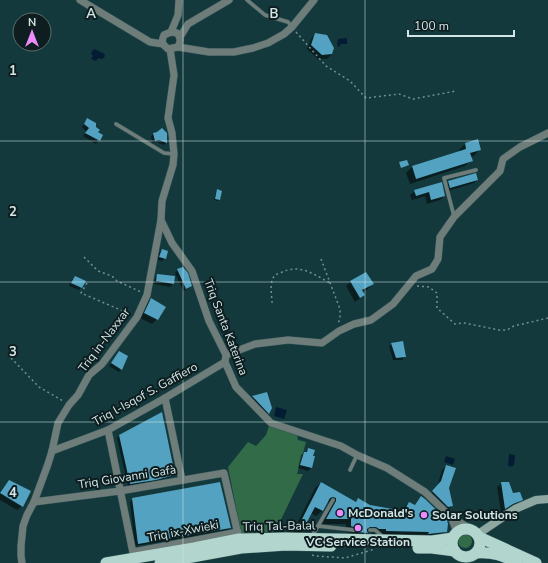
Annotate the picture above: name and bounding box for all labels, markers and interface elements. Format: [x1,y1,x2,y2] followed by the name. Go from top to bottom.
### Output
[86,5,96,23] text: A
[270,5,279,23] text: B
[12,12,52,52] north arrow
[408,12,514,38] scale bar
[28,15,36,30] text: N
[414,18,449,34] text: 100 m
[9,62,17,80] text: 1
[9,203,17,221] text: 2
[200,276,252,378] street label: Triq Santa Katerina
[75,304,134,375] street label: Triq in-Naxxar
[9,343,17,361] text: 3
[90,358,201,429] street label: Triq l-Isqof S. Gaffiero
[77,461,177,493] street label: Triq Giovanni Gafà
[9,484,17,502] text: 4
[348,505,414,521] place label: McDonald's
[432,507,518,523] place label: Solar Solutions
[335,508,345,518] marker: McDonald's
[419,510,429,520] marker: Solar Solutions
[146,516,220,546] street label: Triq ix-Xwieki
[243,517,316,535] street label: Triq Tal-Balal
[353,523,363,533] marker: VC Service Station
[305,534,410,550] place label: VC Service Station

